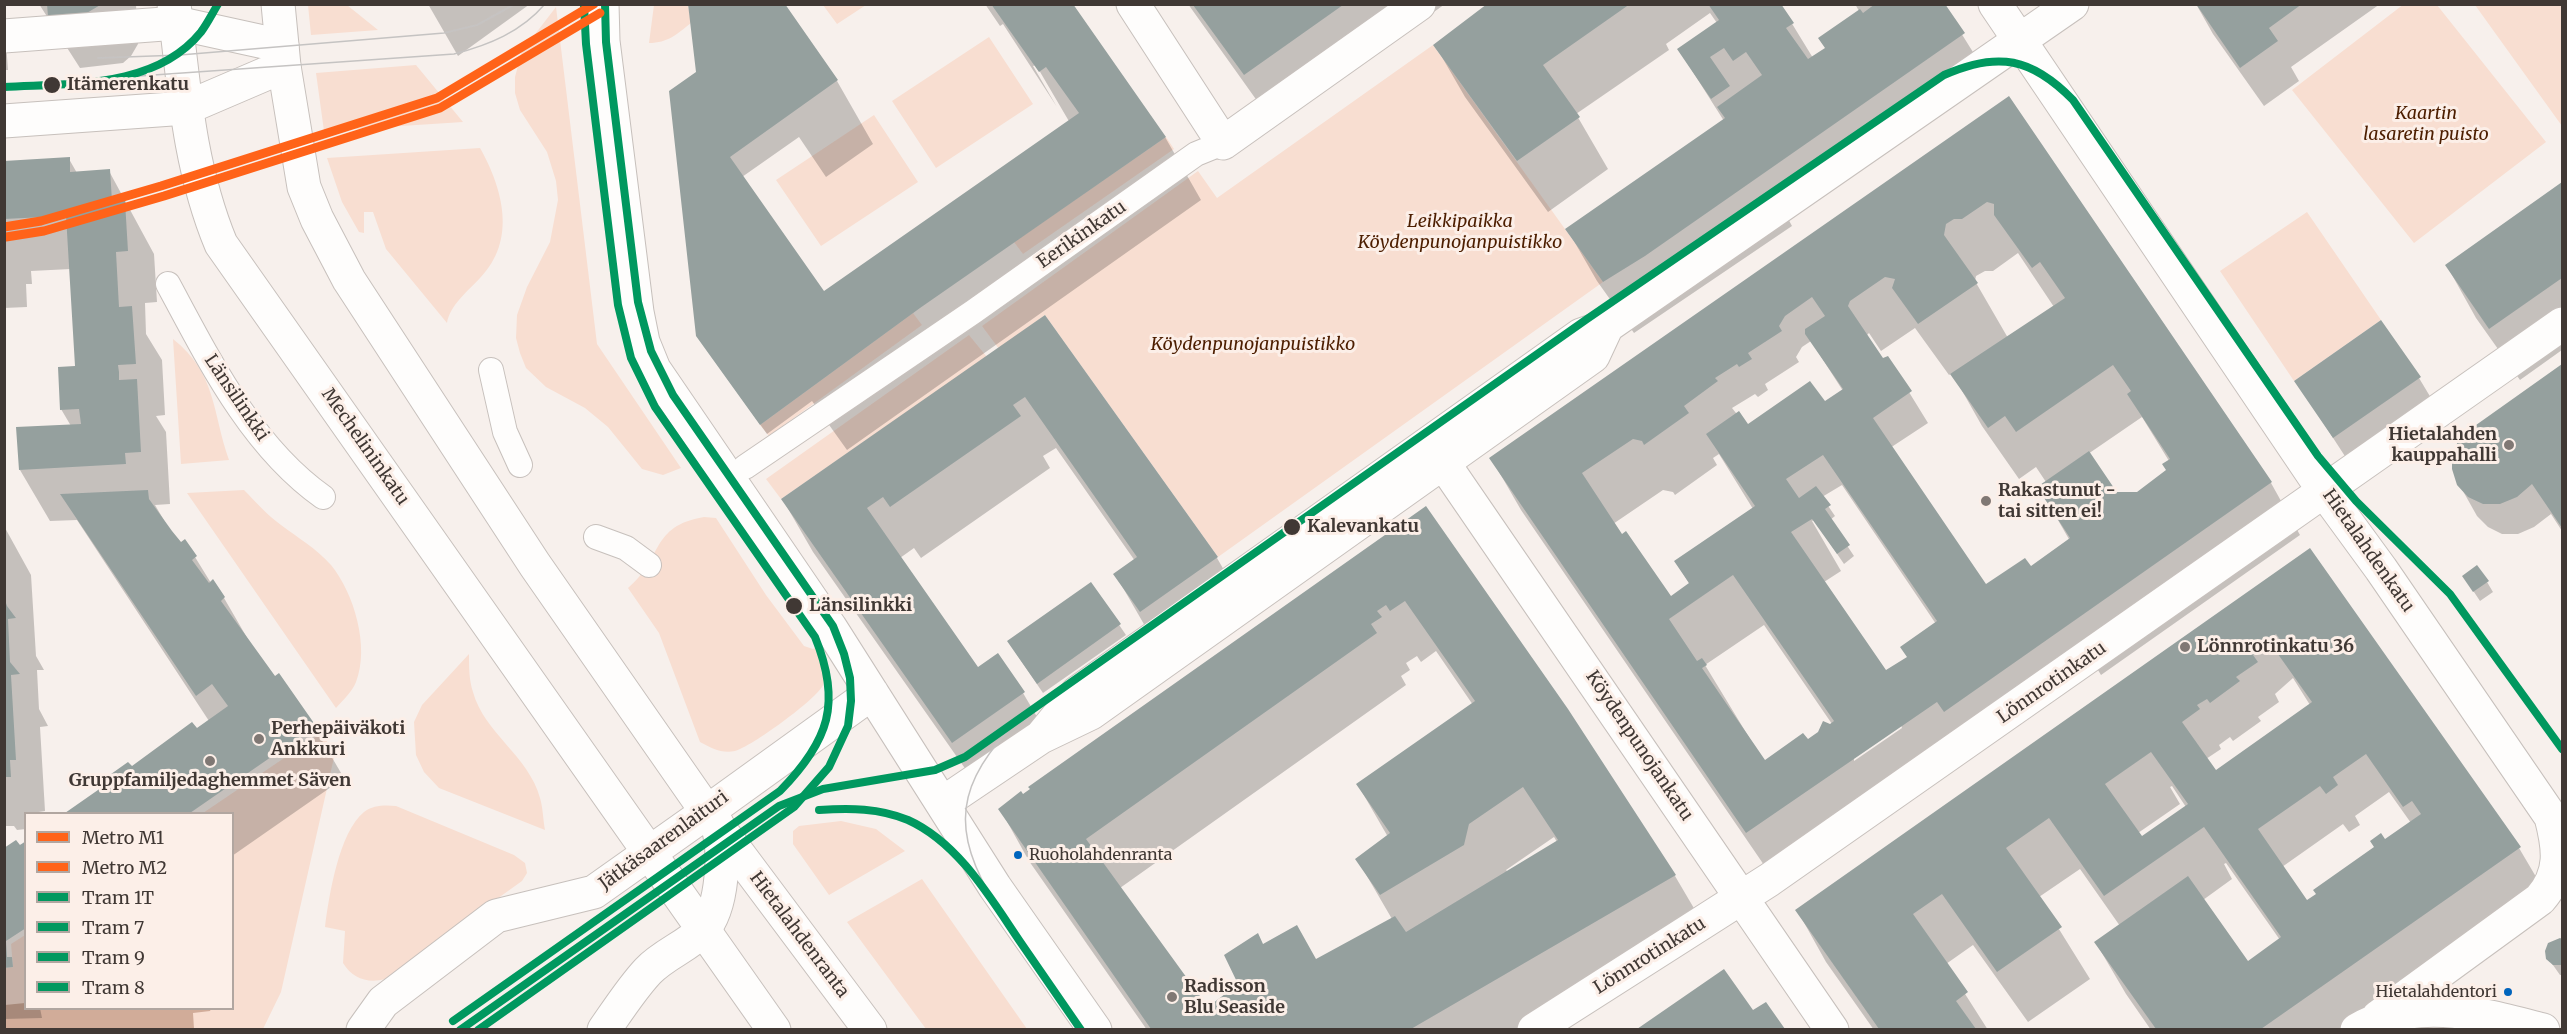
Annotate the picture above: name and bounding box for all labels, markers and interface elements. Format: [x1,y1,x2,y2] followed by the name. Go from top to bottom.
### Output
[67,74,189,96] place label: Itämerenkatu
[42,75,62,95] marker: Itämerenkatu
[2363,103,2489,146] park label: Kaartin lasaretin puisto
[1033,196,1131,274] street label: Eerikinkatu
[1358,211,1562,254] park label: Leikkipaikka Köydenpunojanpuistikko
[1151,334,1355,356] park label: Köydenpunojanpuistikko
[199,351,273,445] street label: Länsilinkki
[317,384,413,510] street label: Mechelininkatu
[2388,424,2497,466] place label: Hietalahden kauppahalli
[2502,438,2516,452] marker: Hietalahden kauppahalli
[1998,480,2116,522] place label: Rakastunut - tai sitten ei!
[2318,485,2418,617] street label: Hietalahdenkatu
[1979,494,1993,508] marker: Rakastunut - tai sitten ei!
[1307,516,1419,538] place label: Kalevankatu
[1282,517,1302,537] marker: Kalevankatu
[809,595,912,617] place label: Länsilinkki
[784,596,804,616] marker: Länsilinkki
[2197,636,2354,658] place label: Lönnrotinkatu 36
[1993,637,2111,729] street label: Lönnrotinkatu
[2178,640,2192,654] marker: Lönnrotinkatu 36
[1581,667,1697,825] street label: Köydenpunojankatu
[271,718,405,760] place label: Perhepäiväkoti Ankkuri
[252,732,266,746] marker: Perhepäiväkoti Ankkuri
[203,754,217,768] marker: Gruppfamiljedaghemmet Säven
[69,770,351,792] place label: Gruppfamiljedaghemmet Säven
[595,787,733,895] street label: Jätkäsaarenlaituri
[24,812,234,1010] legend
[82,826,164,849] text: Metro M1
[1029,845,1172,865] place label: Ruoholahdenranta
[1012,849,1024,861] marker: Ruoholahdenranta
[82,856,167,879] text: Metro M2
[745,868,853,1002] street label: Hietalahdenranta
[82,886,154,909] text: Tram 1T
[1590,913,1710,999] street label: Lönnrotinkatu
[82,916,144,939] text: Tram 7
[82,946,145,969] text: Tram 9
[82,976,145,999] text: Tram 8
[1184,976,1285,1018] place label: Radisson Blu Seaside
[2376,982,2497,1002] place label: Hietalahdentori
[2502,986,2514,998] marker: Hietalahdentori
[1165,990,1179,1004] marker: Radisson Blu Seaside

